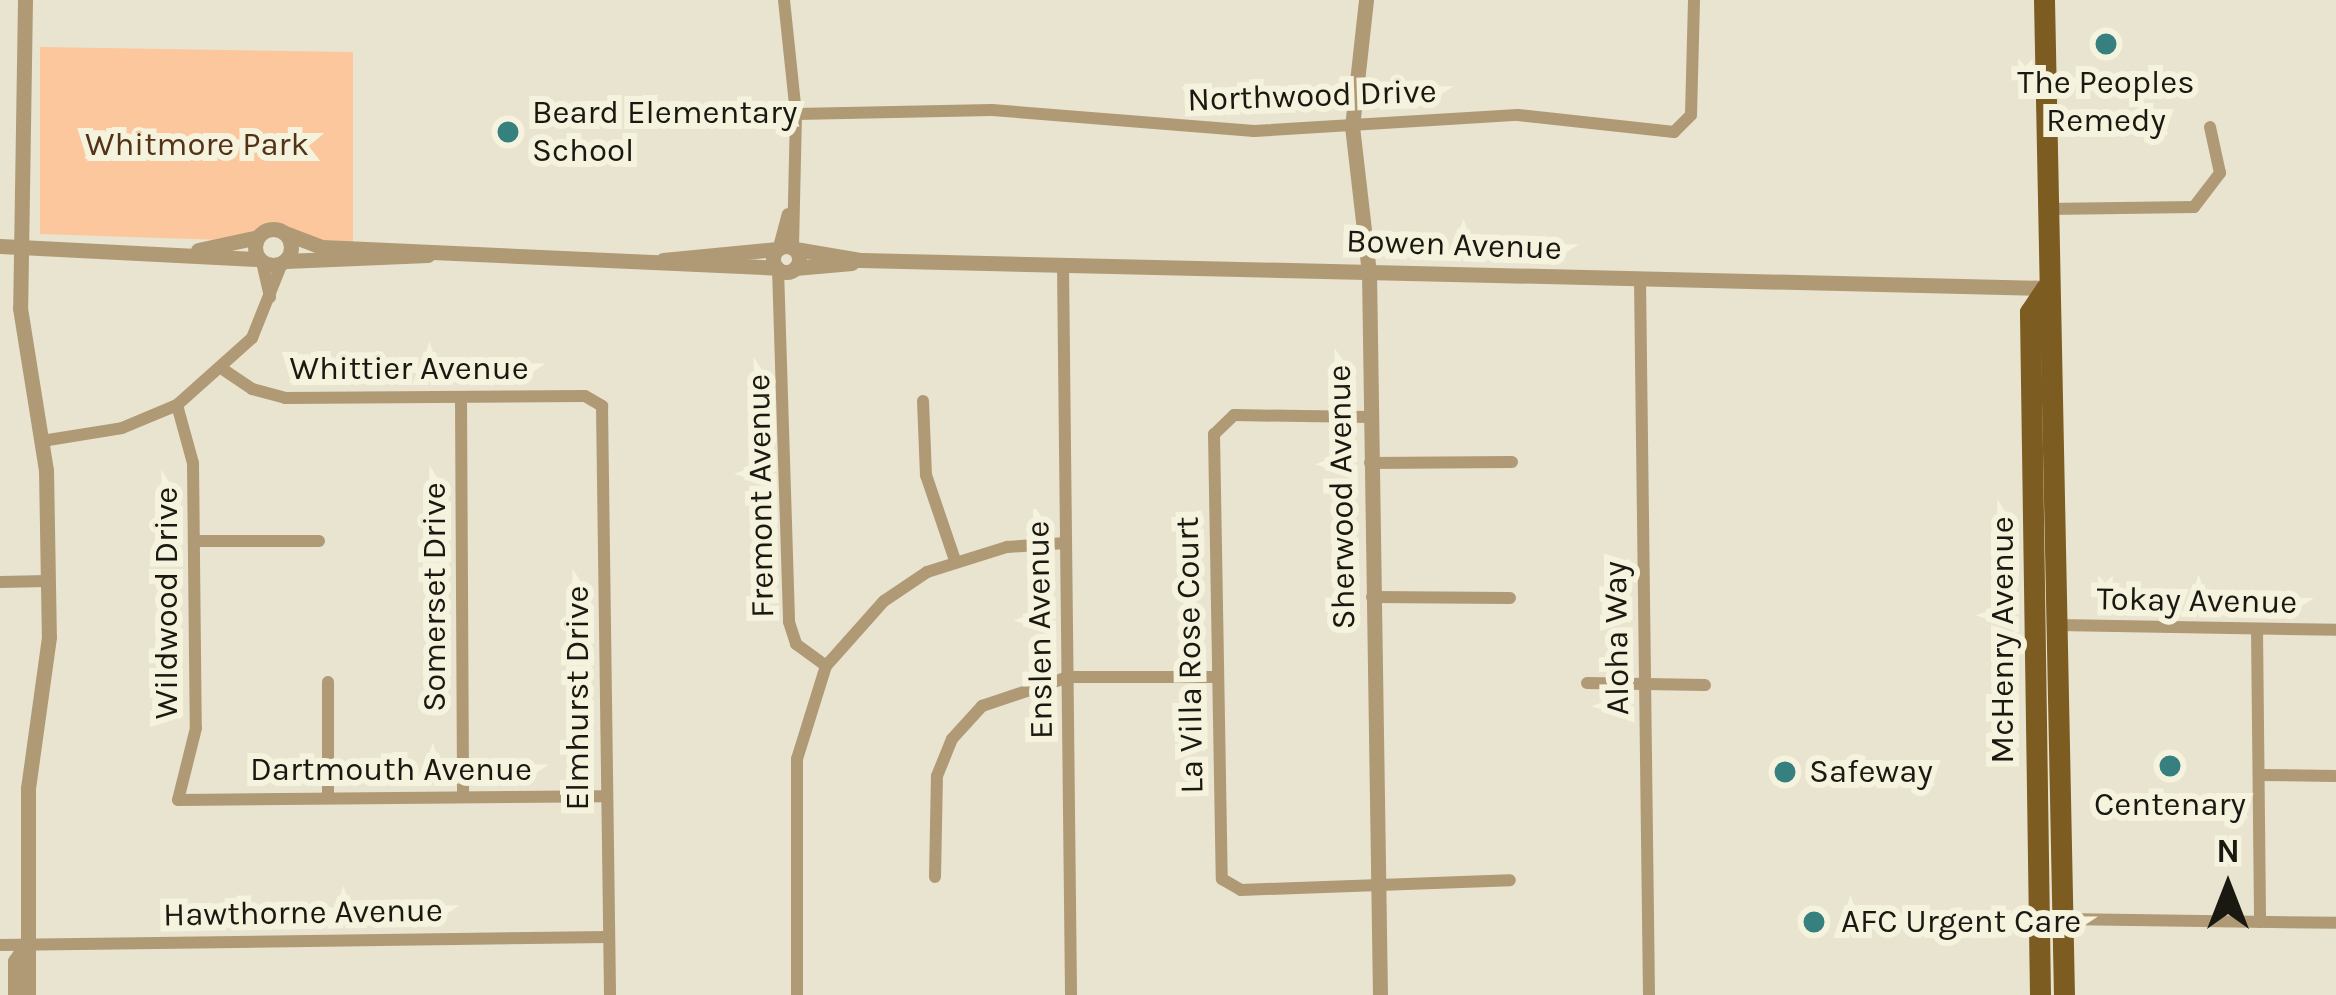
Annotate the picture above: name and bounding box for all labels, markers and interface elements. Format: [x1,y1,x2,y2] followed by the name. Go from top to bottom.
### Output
[2093,31,2119,57] marker: The Peoples Remedy
[2017,63,2195,141] place label: The Peoples Remedy
[1187,72,1437,120] street label: Northwood Drive
[532,93,797,171] place label: Beard Elementary School
[495,119,521,145] marker: Beard Elementary School
[85,125,309,165] park label: Whitmore Park
[1345,221,1563,269] street label: Bowen Avenue
[289,349,529,389] street label: Whittier Avenue
[1320,364,1364,630] street label: Sherwood Avenue
[739,374,783,618] street label: Fremont Avenue
[415,482,455,712] street label: Somerset Drive
[147,487,187,719] street label: Wildwood Drive
[1168,516,1212,794] street label: La Villa Rose Court
[1983,516,2023,764] street label: McHenry Avenue
[1018,520,1062,740] street label: Enslen Avenue
[1596,561,1638,715] street label: Aloha Way
[2096,579,2298,623] street label: Tokay Avenue
[558,585,598,811] street label: Elmhurst Drive
[250,750,532,790] street label: Dartmouth Avenue
[1809,752,1933,792] place label: Safeway
[2157,753,2183,779] marker: Centenary
[1772,759,1798,785] marker: Safeway
[2094,785,2246,825] place label: Centenary
[2168,827,2288,947] north arrow
[2216,832,2240,870] text: N
[163,891,443,935] street label: Hawthorne Avenue
[1841,902,2081,942] place label: AFC Urgent Care
[1798,906,1830,938] marker: AFC Urgent Care

